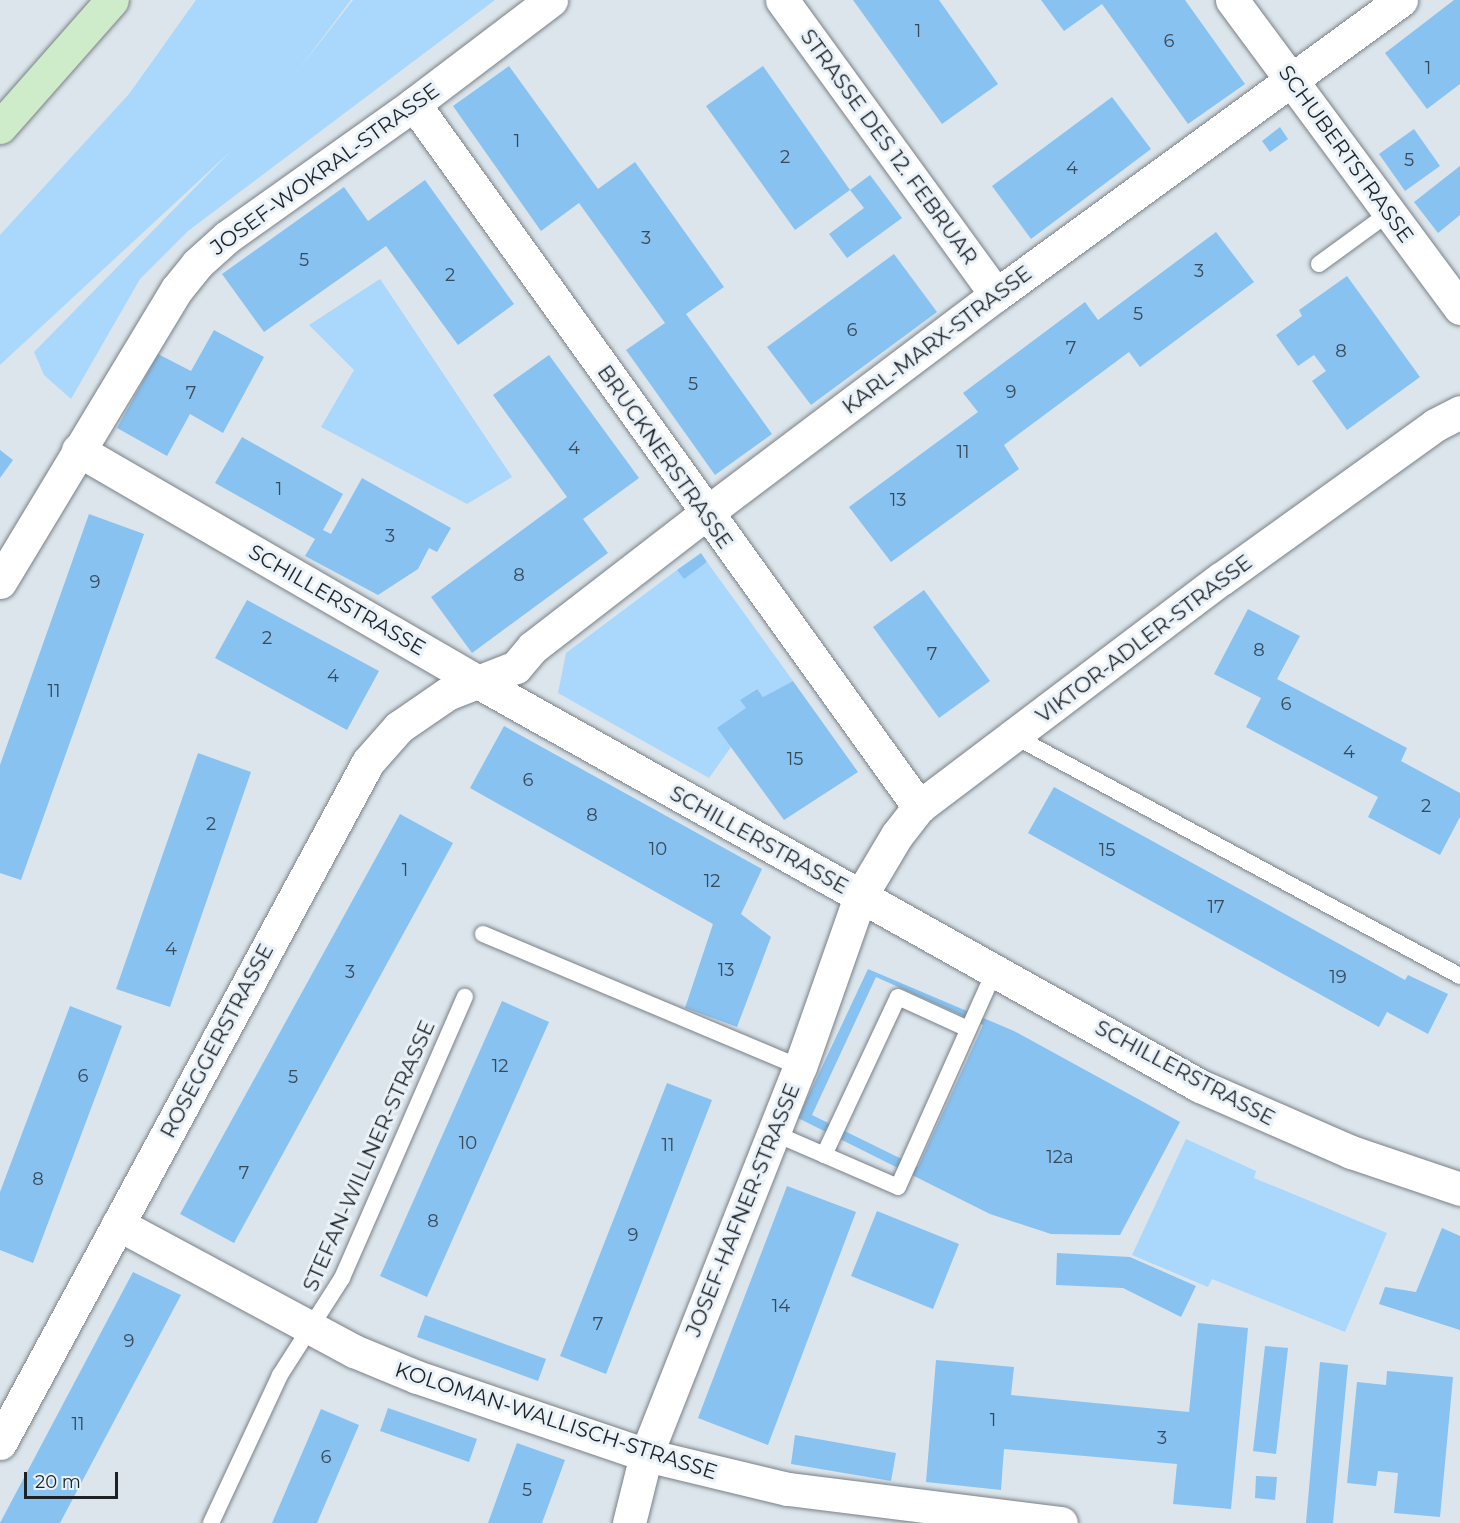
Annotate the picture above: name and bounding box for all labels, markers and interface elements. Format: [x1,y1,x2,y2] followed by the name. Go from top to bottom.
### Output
[915,20,921,42] house number: 1
[795,24,983,270] street label: STRASSE DES 12. FEBRUAR
[1164,30,1174,52] house number: 6
[1425,57,1431,79] house number: 1
[1273,60,1419,248] street label: SCHUBERTSTRASSE
[206,78,444,260] street label: JOSEF-WOKRAL-STRASSE
[514,130,520,152] house number: 1
[780,146,790,168] house number: 2
[1404,149,1414,171] house number: 5
[1066,157,1078,179] house number: 4
[641,227,651,249] house number: 3
[299,249,309,271] house number: 5
[1194,260,1204,282] house number: 3
[837,261,1037,419] street label: KARL-MARX-STRASSE
[445,264,455,286] house number: 2
[1133,303,1143,325] house number: 5
[847,319,857,341] house number: 6
[1066,337,1076,359] house number: 7
[1335,340,1347,362] house number: 8
[592,360,738,554] street label: BRUCKNERSTRASSE
[688,373,698,395] house number: 5
[1006,381,1016,403] house number: 9
[186,382,196,404] house number: 7
[568,437,580,459] house number: 4
[957,441,969,463] house number: 11
[276,478,282,500] house number: 1
[890,489,906,511] house number: 13
[385,525,395,547] house number: 3
[244,539,430,661] street label: SCHILLERSTRASSE
[1031,550,1257,728] street label: VIKTOR-ADLER-STRASSE
[513,564,525,586] house number: 8
[90,571,100,593] house number: 9
[262,627,272,649] house number: 2
[1253,639,1265,661] house number: 8
[927,643,937,665] house number: 7
[327,665,339,687] house number: 4
[48,680,60,702] house number: 11
[1281,693,1291,715] house number: 6
[1343,741,1355,763] house number: 4
[787,748,803,770] house number: 15
[523,769,533,791] house number: 6
[665,780,853,900] street label: SCHILLERSTRASSE
[1421,795,1431,817] house number: 2
[586,804,598,826] house number: 8
[206,813,216,835] house number: 2
[649,838,667,860] house number: 10
[1099,839,1115,861] house number: 15
[402,859,408,881] house number: 1
[704,870,720,892] house number: 12
[1207,896,1225,918] house number: 17
[165,938,177,960] house number: 4
[155,940,279,1142] street label: ROSEGGERSTRASSE
[718,959,734,981] house number: 13
[345,961,355,983] house number: 3
[1329,966,1347,988] house number: 19
[1091,1015,1279,1131] street label: SCHILLERSTRASSE
[298,1017,440,1295] street label: STEFAN-WILLNER-STRASSE
[492,1055,508,1077] house number: 12
[78,1065,88,1087] house number: 6
[288,1066,298,1088] house number: 5
[681,1080,805,1340] street label: JOSEF-HAFNER-STRASSE
[459,1132,477,1154] house number: 10
[662,1134,674,1156] house number: 11
[1046,1146,1074,1168] house number: 12a
[239,1162,249,1184] house number: 7
[32,1168,44,1190] house number: 8
[427,1210,439,1232] house number: 8
[628,1224,638,1246] house number: 9
[772,1295,790,1317] house number: 14
[593,1313,603,1335] house number: 7
[124,1330,134,1352] house number: 9
[392,1357,720,1485] street label: KOLOMAN-WALLISCH-STRASSE
[990,1409,996,1431] house number: 1
[72,1413,84,1435] house number: 11
[1157,1427,1167,1449] house number: 3
[321,1446,331,1468] house number: 6
[27,1460,122,1498] scale bar
[35,1471,81,1493] text: 20 m
[522,1479,532,1501] house number: 5

